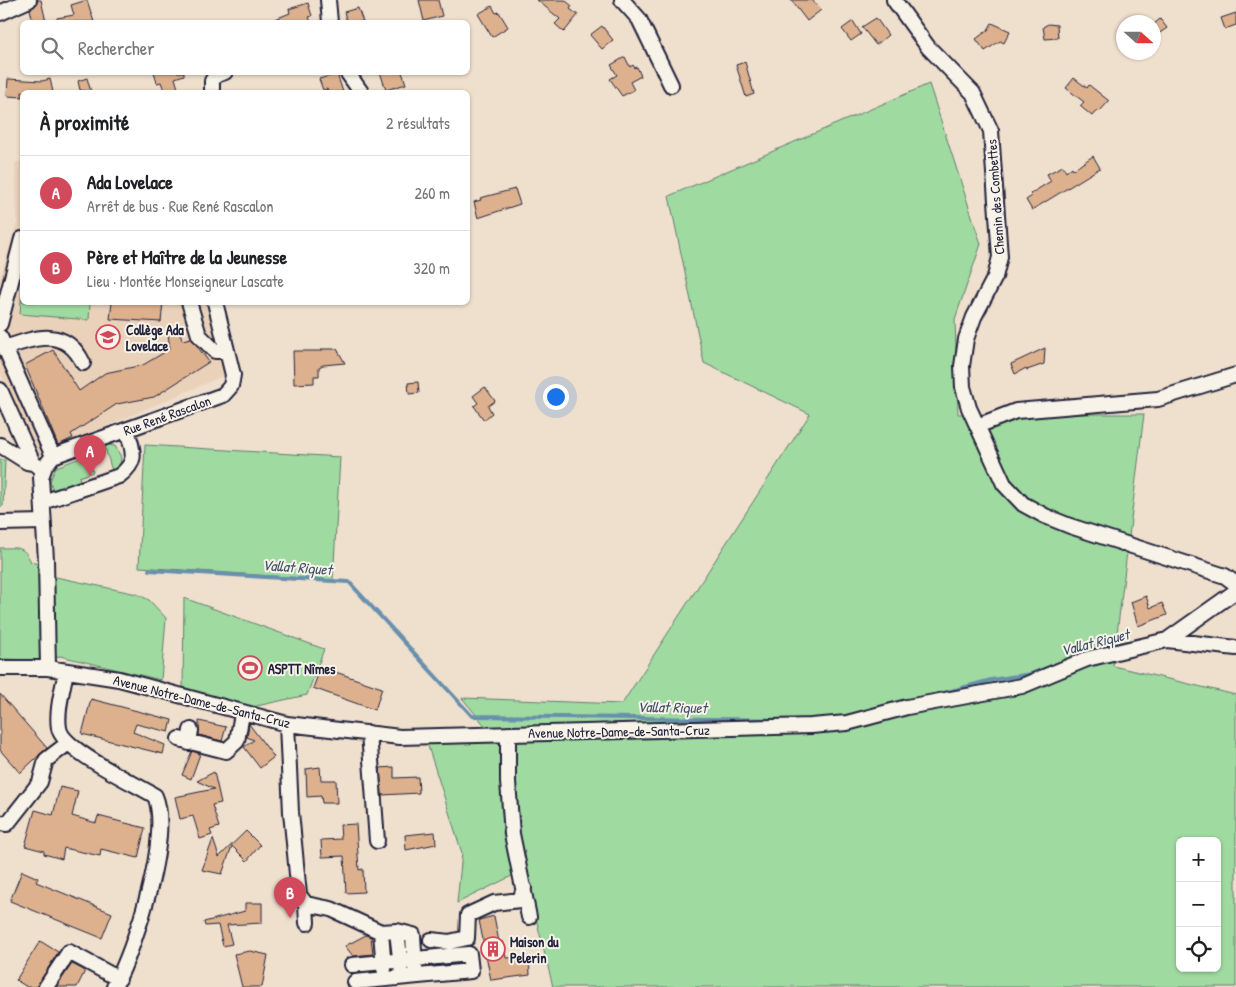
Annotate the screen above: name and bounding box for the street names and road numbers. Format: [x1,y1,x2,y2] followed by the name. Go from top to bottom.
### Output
[981,139,1009,255] street label: Chemin des Combettes
[121,390,213,440] street label: Rue René Rascalon
[112,670,292,732] street label: Avenue Notre-Dame-de-Santa-Cruz
[528,720,710,742] street label: Avenue Notre-Dame-de-Santa-Cruz

